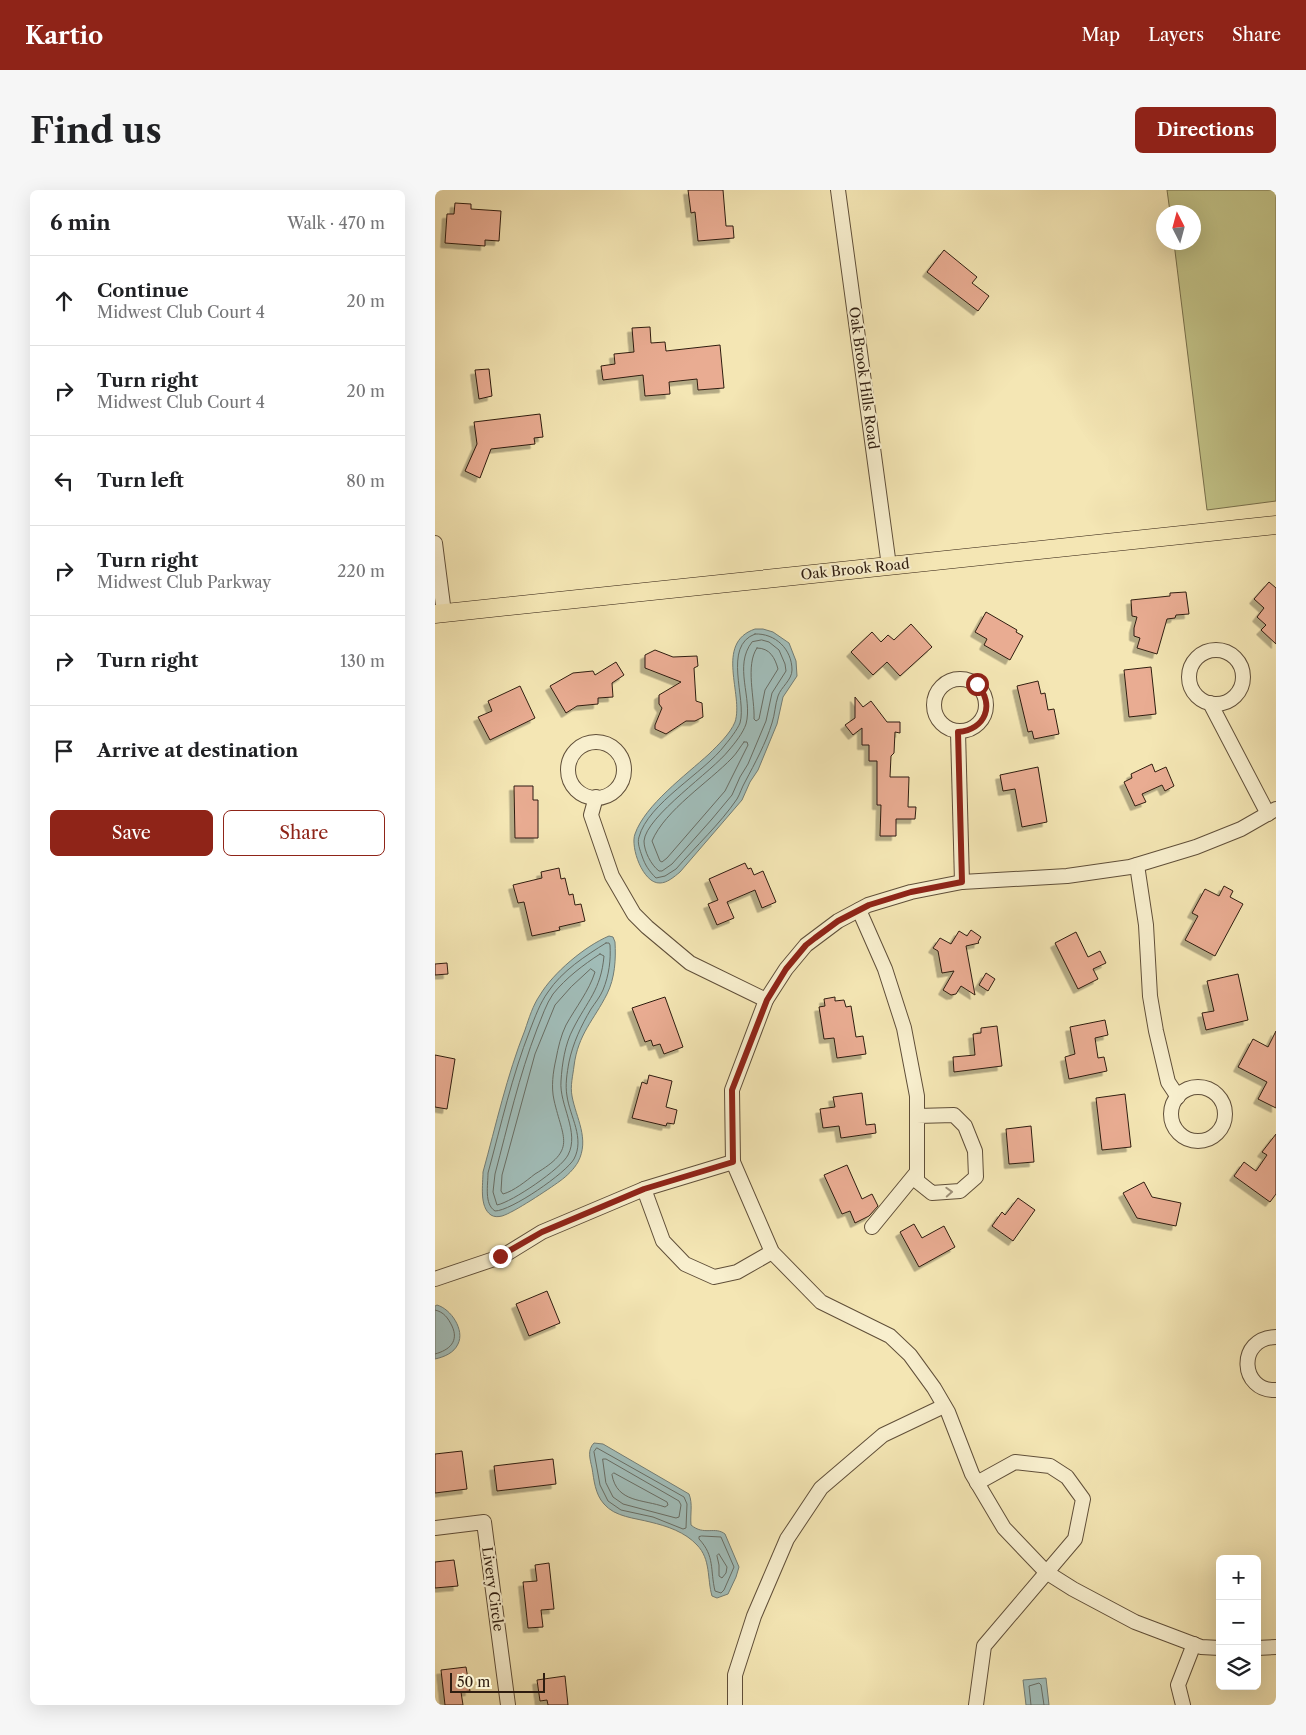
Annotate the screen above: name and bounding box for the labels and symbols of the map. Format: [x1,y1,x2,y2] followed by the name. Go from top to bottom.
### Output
[1156,205,1201,250] north arrow
[845,306,883,451] street label: Oak Brook Hills Road
[800,554,911,584] street label: Oak Brook Road
[966,673,989,696] route start
[945,1186,953,1197] one-way arrow
[489,1245,512,1268] route end
[478,1545,508,1633] street label: Livery Circle
[450,1670,545,1693] scale bar

